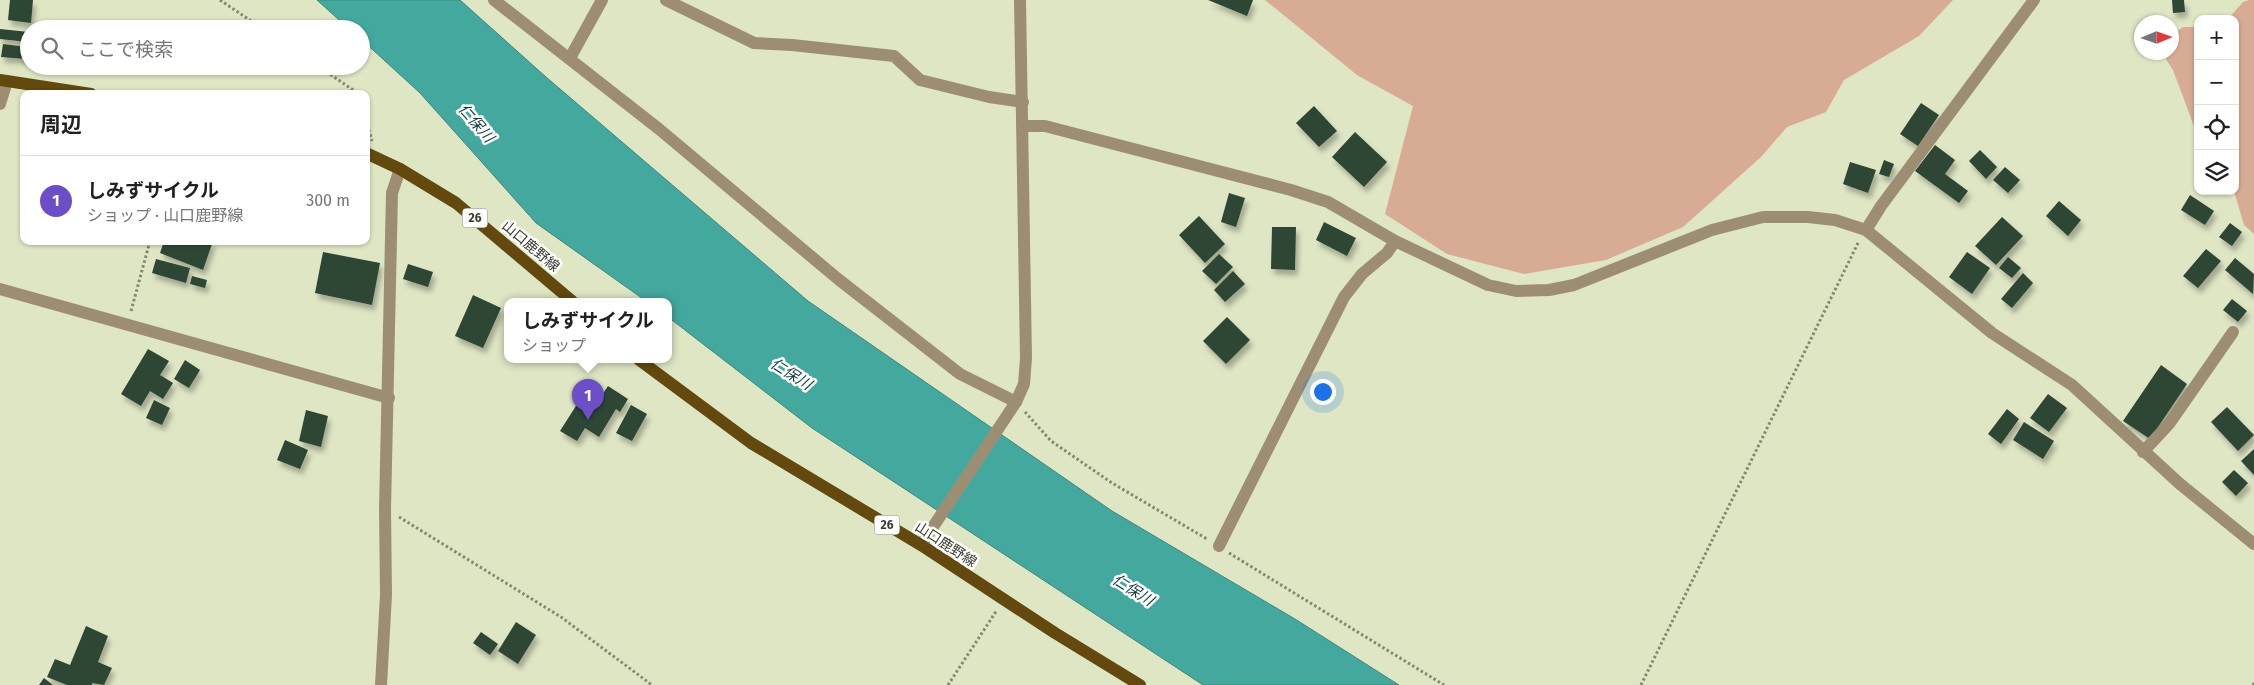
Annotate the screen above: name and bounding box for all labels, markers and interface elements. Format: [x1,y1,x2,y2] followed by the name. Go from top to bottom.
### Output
[2134,15,2179,60] north arrow
[2194,15,2239,195] map controls
[2194,15,2239,60] button: +
[20,20,370,75] search box
[38,34,66,62] icon: search
[78,38,173,61] text: ここで検索
[2194,60,2239,105] button: −
[454,100,499,147] water label: 仁保川
[2194,105,2239,150] button: locate
[40,112,82,138] text: 周辺
[2194,150,2239,195] button: layers
[87,179,219,202] text: しみずサイクル
[52,191,60,210] text: 1
[306,191,350,210] text: 300 m
[87,206,243,225] text: ショップ · 山口鹿野線
[462,208,488,228] road number: 26
[498,217,563,275] street label: 山口鹿野線
[504,298,672,363] popup
[522,309,654,332] text: しみずサイクル
[522,336,586,355] text: ショップ
[767,354,817,395] water label: 仁保川
[572,379,604,420] pin: 1
[1310,379,1336,405] your location
[874,516,900,534] road number: 26
[912,518,980,571] street label: 山口鹿野線
[1109,570,1159,611] water label: 仁保川

